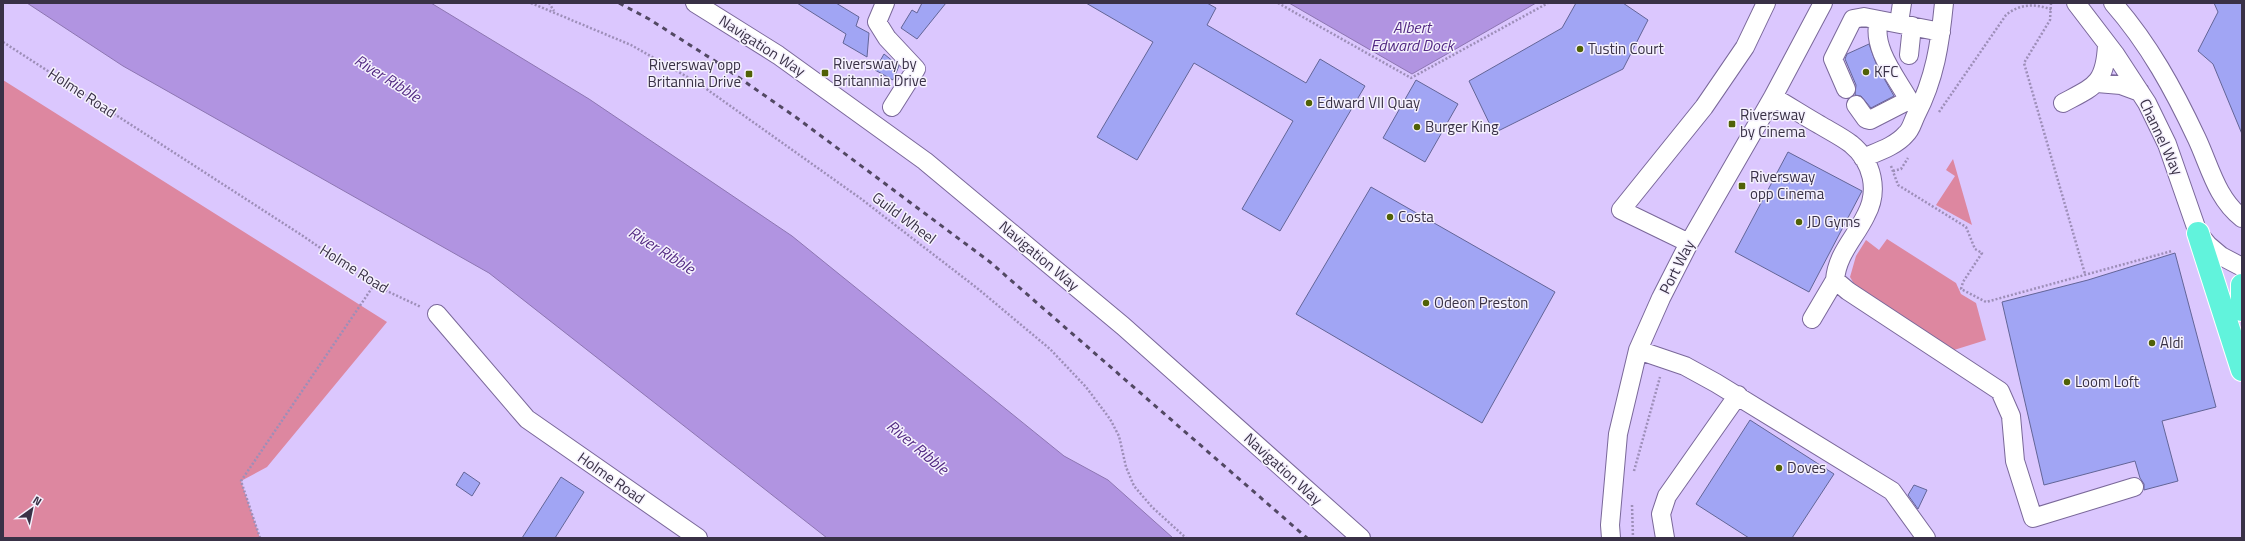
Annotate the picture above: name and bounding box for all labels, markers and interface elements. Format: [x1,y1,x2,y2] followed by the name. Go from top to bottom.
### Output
[715,9,810,82] street label: Navigation Way
[1370,15,1455,57] water label: Albert Edward Dock
[1588,37,1665,60] place label: Tustin Court
[1575,44,1585,54] marker: Tustin Court
[350,48,427,109] water label: River Ribble
[833,52,927,92] place label: Riversway by Britannia Drive
[647,53,741,93] place label: Riversway opp Britannia Drive
[1874,60,1898,83] place label: KFC
[44,62,121,123] street label: Holme Road
[1861,67,1871,77] marker: KFC
[820,68,830,78] marker: Riversway by Britannia Drive
[744,69,754,79] marker: Riversway opp Britannia Drive
[1317,91,1420,114] place label: Edward VII Quay
[2134,95,2189,179] street label: Channel Way
[1304,98,1314,108] marker: Edward VII Quay
[1740,103,1806,143] place label: Riversway by Cinema
[1425,115,1499,138] place label: Burger King
[1727,119,1737,129] marker: Riversway by Cinema
[1412,122,1422,132] marker: Burger King
[1750,165,1825,205] place label: Riversway opp Cinema
[1737,181,1747,191] marker: Riversway opp Cinema
[867,186,941,249] street label: Guild Wheel
[1398,205,1434,228] place label: Costa
[1807,210,1860,233] place label: JD Gyms
[1385,212,1395,222] marker: Costa
[994,215,1085,296] street label: Navigation Way
[1794,217,1804,227] marker: JD Gyms
[624,220,701,281] water label: River Ribble
[1653,236,1700,298] street label: Port Way
[315,238,393,299] street label: Holme Road
[1434,291,1528,314] place label: Odeon Preston
[1421,298,1431,308] marker: Odeon Preston
[2160,331,2184,354] place label: Aldi
[2147,338,2157,348] marker: Aldi
[2075,370,2140,393] place label: Loom Loft
[2062,377,2072,387] marker: Loom Loft
[882,414,955,481] water label: River Ribble
[1239,427,1328,510] street label: Navigation Way
[573,446,650,509] street label: Holme Road
[1787,456,1826,479] place label: Doves
[1774,463,1784,473] marker: Doves
[12,489,52,529] north arrow
[30,492,45,509] text: N

